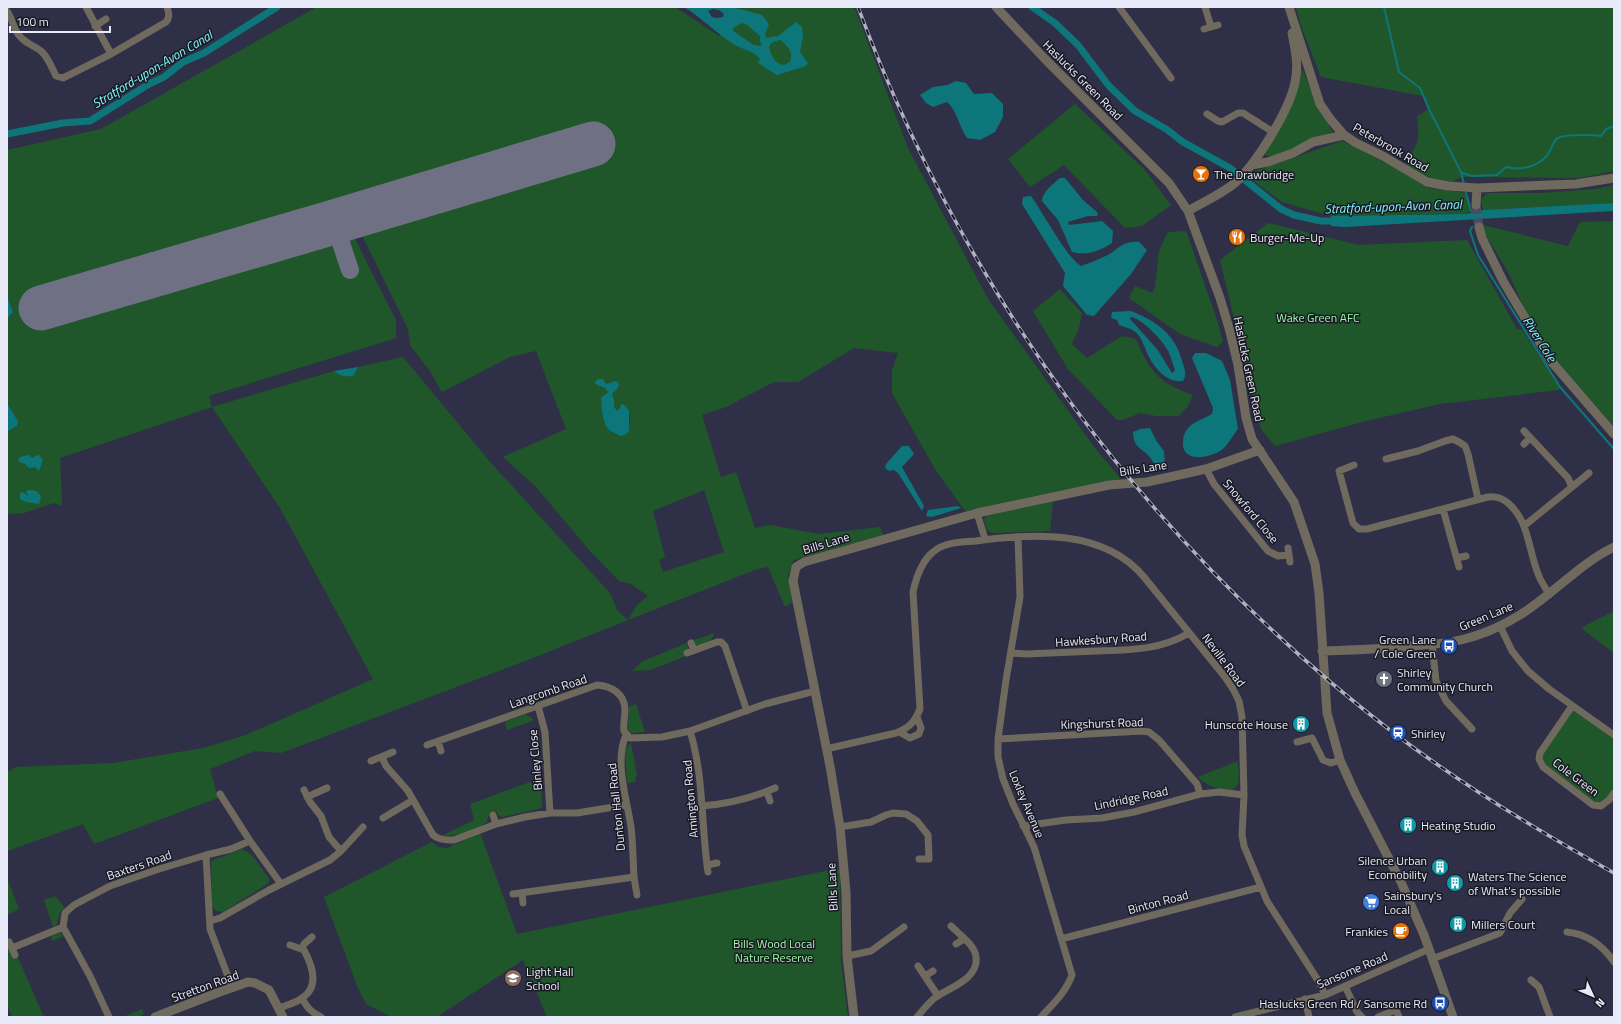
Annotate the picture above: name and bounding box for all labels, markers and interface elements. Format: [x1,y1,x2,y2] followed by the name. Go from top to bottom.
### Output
[10,8,110,34] scale bar
[16,12,49,31] text: 100 m
[88,24,218,113] water label: Stratford-upon-Avon Canal
[1039,36,1127,124] street label: Haslucks Green Road
[1349,118,1433,176] street label: Peterbrook Road
[1191,164,1211,184] bar icon: The Drawbridge
[1214,165,1294,184] place label: The Drawbridge
[1324,194,1464,218] water label: Stratford-upon-Avon Canal
[1227,227,1247,247] restaurant icon: Burger-Me-Up
[1250,228,1324,247] place label: Burger-Me-Up
[1276,308,1360,327] park label: Wake Green AFC
[1518,312,1562,366] water label: River Cole
[1229,315,1269,423] street label: Haslucks Green Road
[1118,455,1168,481] street label: Bills Lane
[1218,475,1284,547] street label: Snowford Close
[800,527,852,559] street label: Bills Lane
[1456,596,1516,636] street label: Green Lane
[1055,626,1147,652] street label: Hawkesbury Road
[1198,629,1250,691] street label: Neville Road
[1374,630,1436,663] place label: Green Lane / Cole Green
[1439,636,1459,656] bus stop icon: Green Lane / Cole Green
[1397,663,1493,696] place label: Shirley Community Church
[507,669,589,713] street label: Langcomb Road
[1374,669,1394,689] church icon: Shirley Community Church
[1060,712,1144,734] street label: Kingshurst Road
[1291,714,1311,734] building icon: Hunscote House
[1205,715,1288,734] place label: Hunscote House
[1388,723,1408,743] station icon: Shirley
[1411,724,1445,743] place label: Shirley
[523,729,547,791] street label: Binley Close
[1549,753,1603,801] street label: Cole Green
[677,759,703,839] street label: Amington Road
[602,762,630,852] street label: Dunton Hall Road
[1004,767,1050,841] street label: Loxley Avenue
[1092,781,1170,815] street label: Lindridge Road
[1398,815,1418,835] building icon: Heating Studio
[1421,816,1496,835] place label: Heating Studio
[104,845,174,885] street label: Baxters Road
[1358,851,1427,884] place label: Silence Urban Ecomobility
[1430,857,1450,877] building icon: Silence Urban Ecomobility
[821,863,843,911] street label: Bills Lane
[1468,867,1567,900] place label: Waters The Science of What's possible
[1445,873,1465,893] building icon: Waters The Science of What's possible
[1126,885,1190,919] street label: Binton Road
[1384,886,1442,919] place label: Sainsbury's Local
[1361,892,1381,912] supermarket icon: Sainsbury's Local
[1448,914,1468,934] building icon: Millers Court
[1471,915,1536,934] place label: Millers Court
[1391,921,1411,941] cafe icon: Frankies
[1345,922,1388,941] place label: Frankies
[733,934,815,967] park label: Bills Wood Local Nature Reserve
[1313,946,1391,994] street label: Sansome Road
[526,962,573,995] place label: Light Hall School
[169,965,241,1007] street label: Stretton Road
[503,968,523,988] school or university icon: Light Hall School
[1573,976,1613,1016] north arrow
[1430,993,1450,1013] bus stop icon: Haslucks Green Rd / Sansome Rd
[1259,994,1427,1013] place label: Haslucks Green Rd / Sansome Rd
[1592,995,1609,1011] text: N

